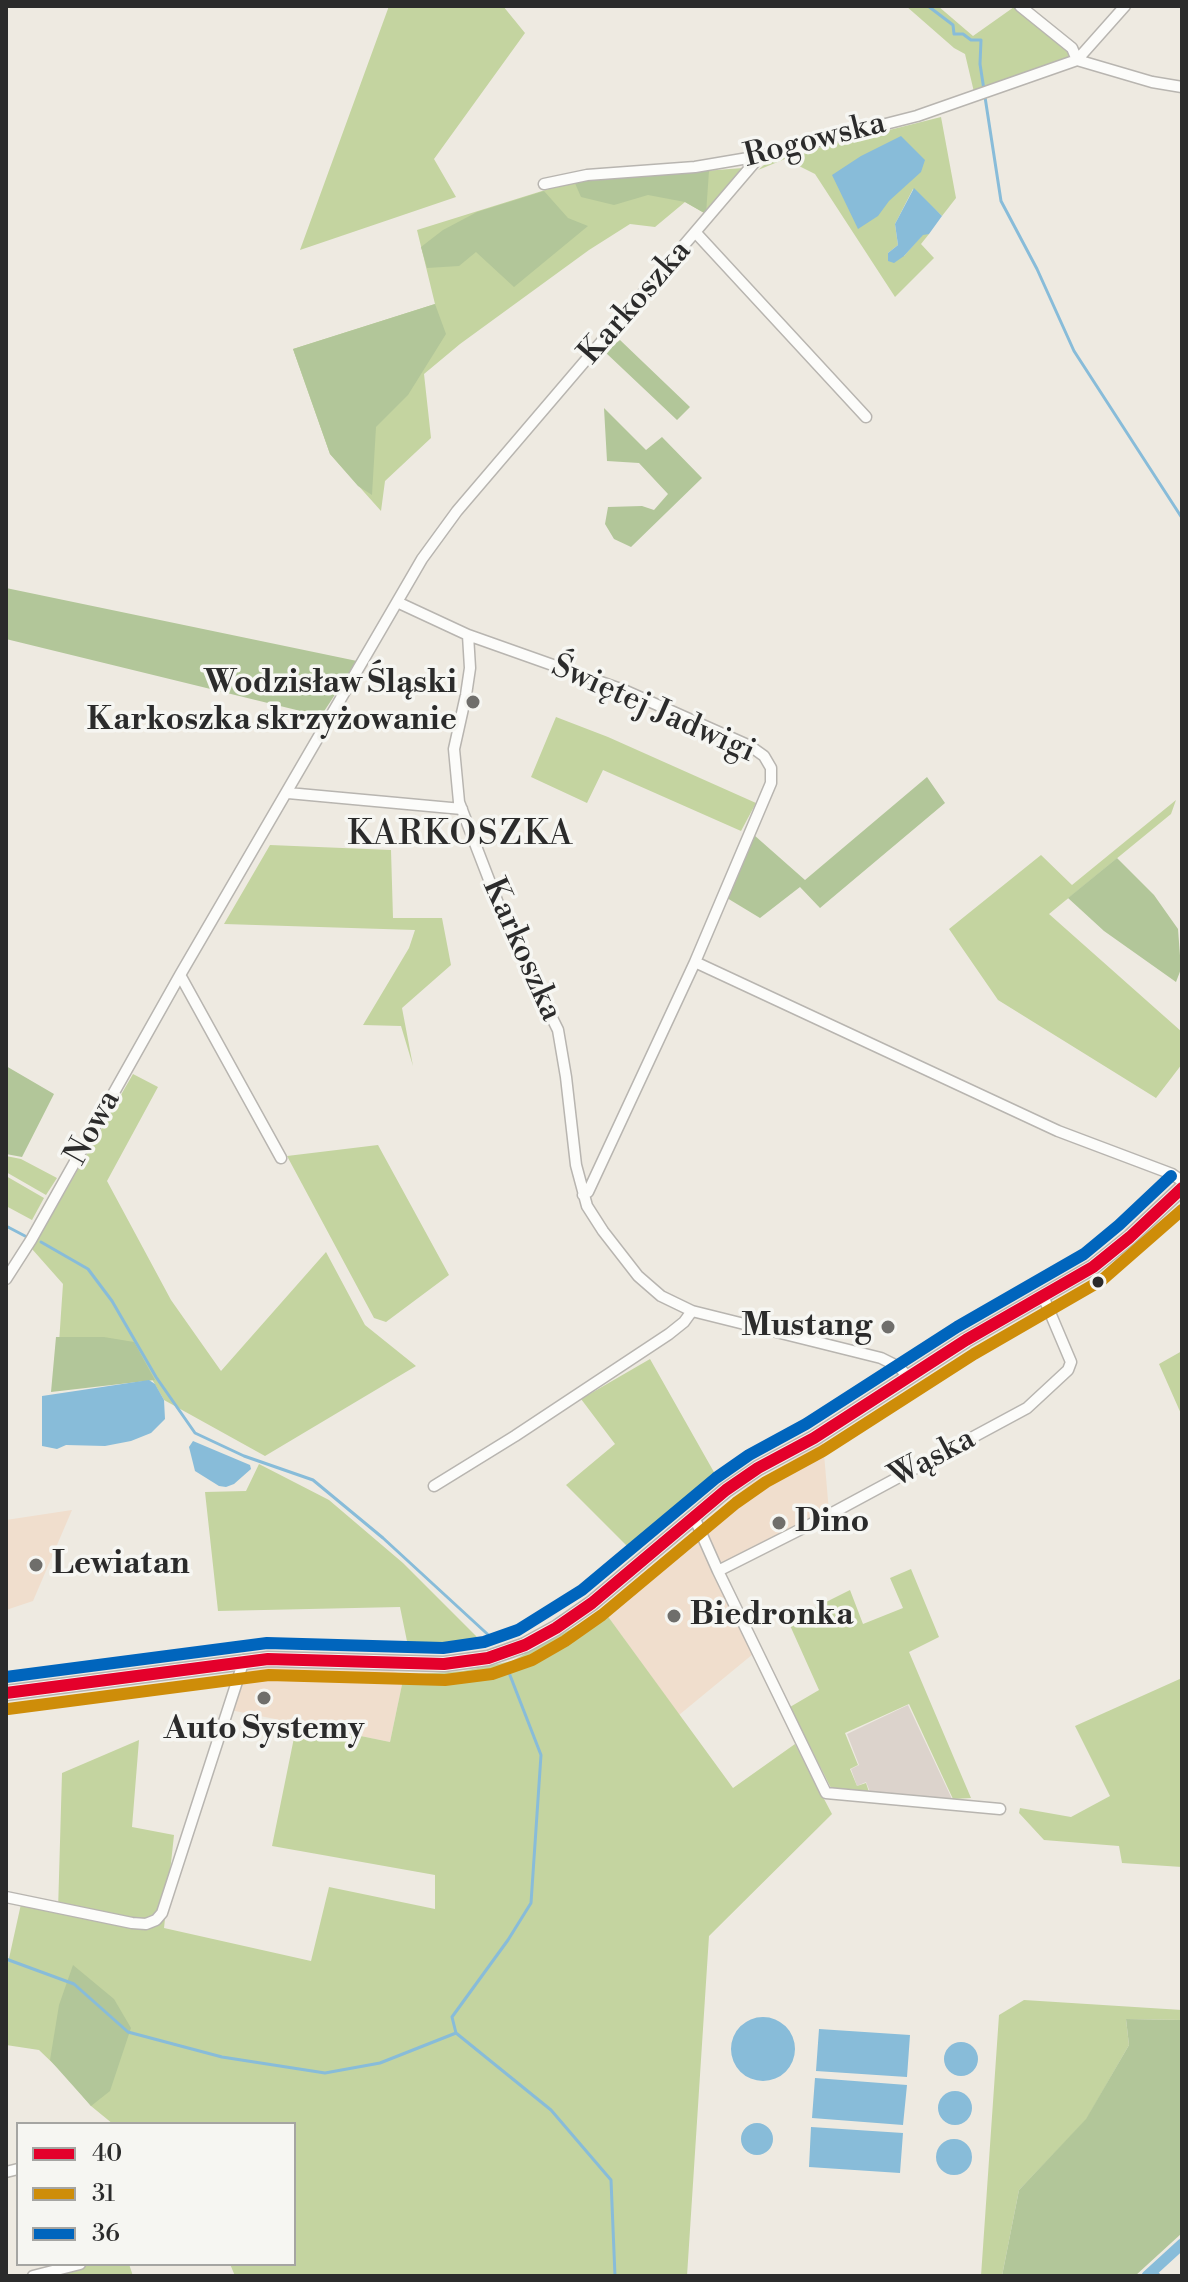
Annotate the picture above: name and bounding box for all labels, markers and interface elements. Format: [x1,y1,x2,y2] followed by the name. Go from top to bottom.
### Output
[740,105,890,177] street label: Rogowska
[572,233,700,373] street label: Karkoszka
[545,648,761,772] street label: Świętej Jadwigi
[87,665,457,740] place label: Wodzisław Śląski Karkoszka skrzyżowanie
[464,693,482,711] marker: Wodzisław Śląski Karkoszka skrzyżowanie
[348,816,574,856] district label: KARKOSZKA
[473,873,569,1027] street label: Karkoszka
[58,1084,130,1172] street label: Nowa
[1090,1274,1106,1290] unlabelled marker
[741,1308,872,1346] place label: Mustang
[879,1318,897,1336] marker: Mustang
[884,1421,982,1497] street label: Wąska
[795,1504,869,1542] place label: Dino
[770,1514,788,1532] marker: Dino
[52,1546,190,1584] place label: Lewiatan
[27,1556,45,1574] marker: Lewiatan
[690,1597,853,1635] place label: Biedronka
[665,1607,683,1625] marker: Biedronka
[255,1689,273,1707] marker: Auto Systemy
[164,1711,364,1749] place label: Auto Systemy
[16,2122,296,2266] legend
[92,2139,122,2169] text: 40
[92,2179,115,2209] text: 31
[92,2219,120,2249] text: 36

